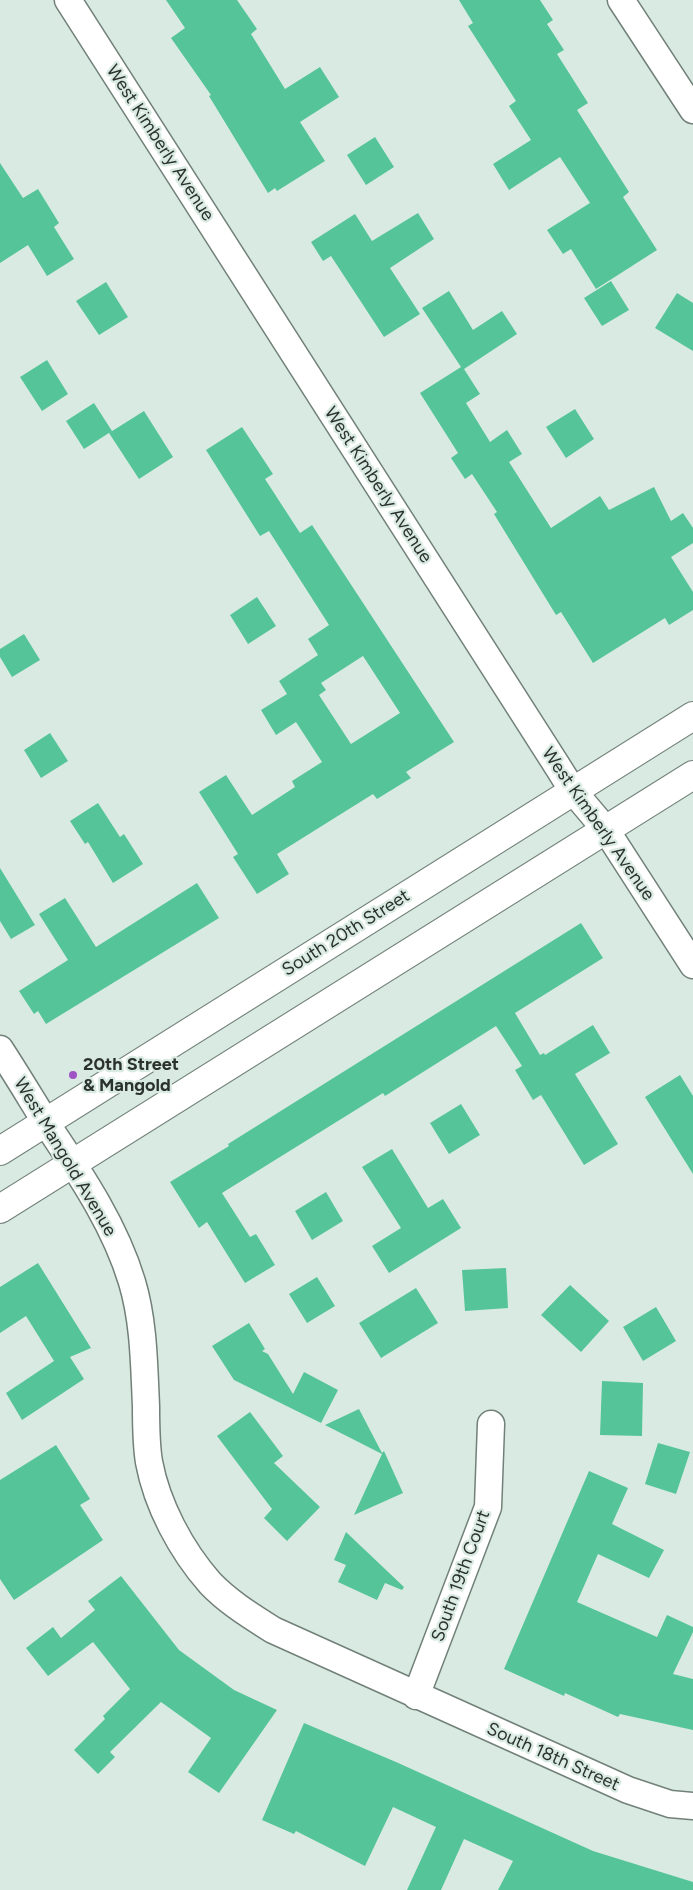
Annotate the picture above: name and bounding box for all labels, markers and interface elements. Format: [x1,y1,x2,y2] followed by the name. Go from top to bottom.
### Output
[101,61,219,225] street label: West Kimberly Avenue
[319,403,437,567] street label: West Kimberly Avenue
[537,743,659,905] street label: West Kimberly Avenue
[278,885,414,981] street label: South 20th Street
[83,1054,179,1096] place label: 20th Street & Mangold
[67,1069,79,1081] marker: 20th Street & Mangold
[9,1074,121,1240] street label: West Mangold Avenue
[427,1507,495,1645] street label: South 19th Court
[483,1718,623,1796] street label: South 18th Street

